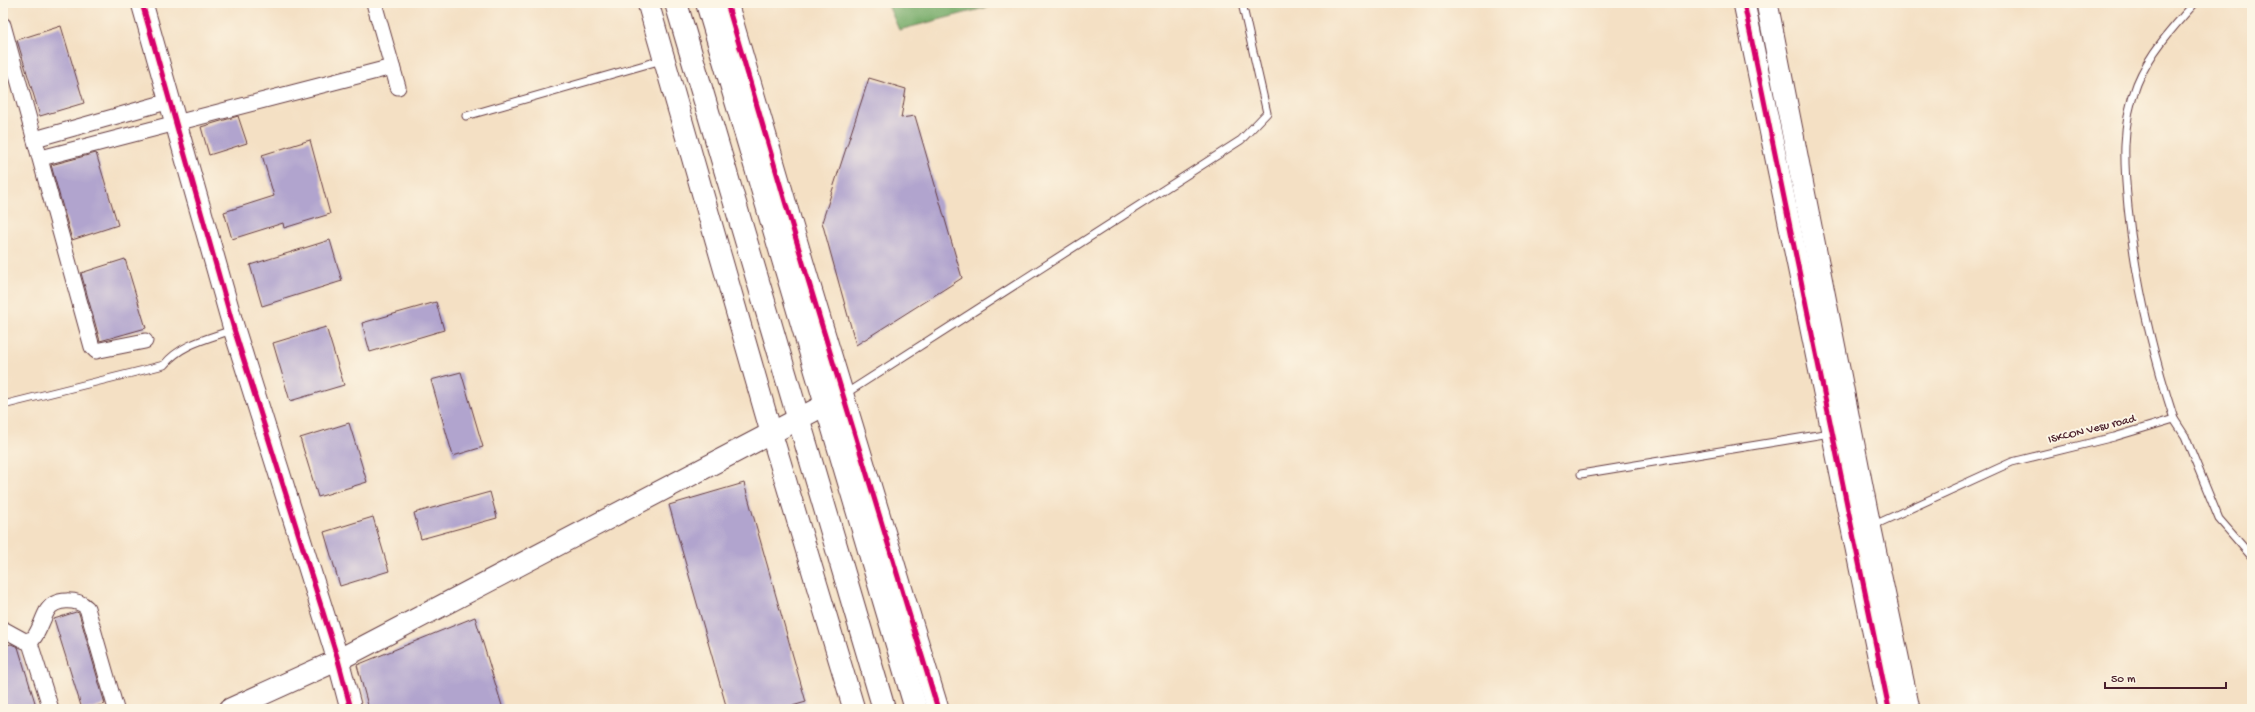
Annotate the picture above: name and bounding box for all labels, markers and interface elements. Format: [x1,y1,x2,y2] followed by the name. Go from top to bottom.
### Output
[2047,412,2138,448] street label: ISKCON Vesu road
[2105,664,2226,690] scale bar
[2111,673,2136,687] text: 50 m

